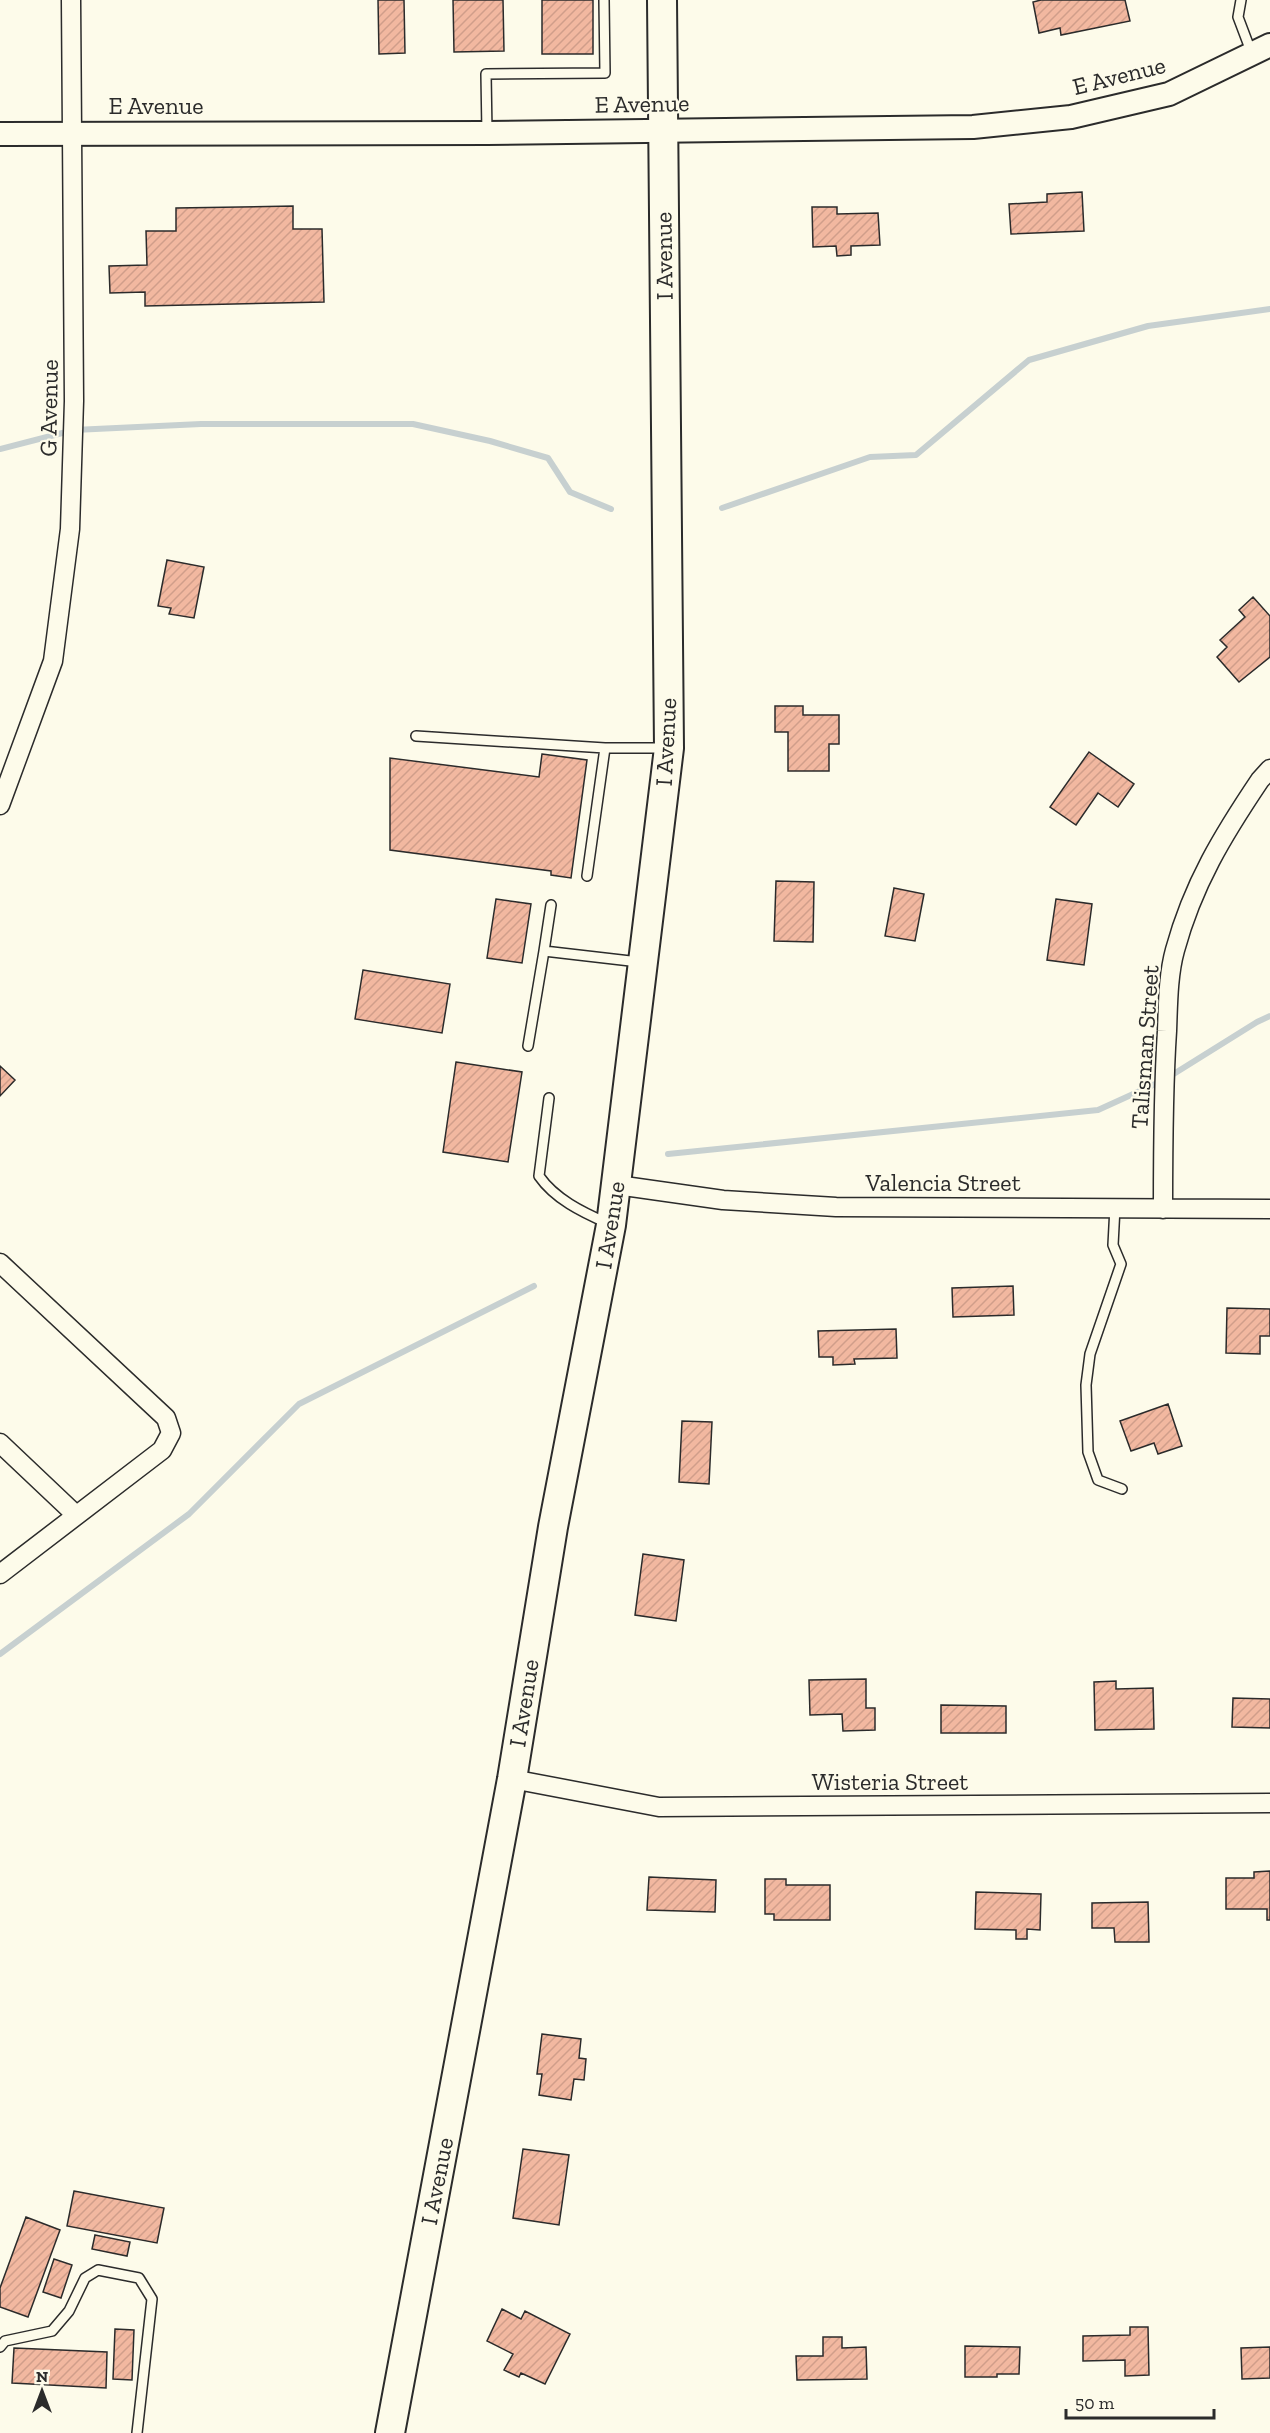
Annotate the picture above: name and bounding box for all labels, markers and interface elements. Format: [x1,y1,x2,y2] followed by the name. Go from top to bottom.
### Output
[1069,50,1168,101] street label: E Avenue
[594,88,690,119] street label: E Avenue
[109,91,203,120] street label: E Avenue
[648,212,679,301] street label: I Avenue
[33,359,64,457] street label: G Avenue
[649,697,682,787] street label: I Avenue
[1124,964,1165,1130] street label: Talisman Street
[864,1168,1021,1197] street label: Valencia Street
[588,1179,631,1271] street label: I Avenue
[502,1657,545,1749] street label: I Avenue
[812,1767,968,1796] street label: Wisteria Street
[414,2135,459,2227] street label: I Avenue
[12,2361,72,2421] north arrow
[36,2367,48,2386] text: N
[1066,2382,1214,2420] scale bar
[1075,2392,1115,2414] text: 50 m

